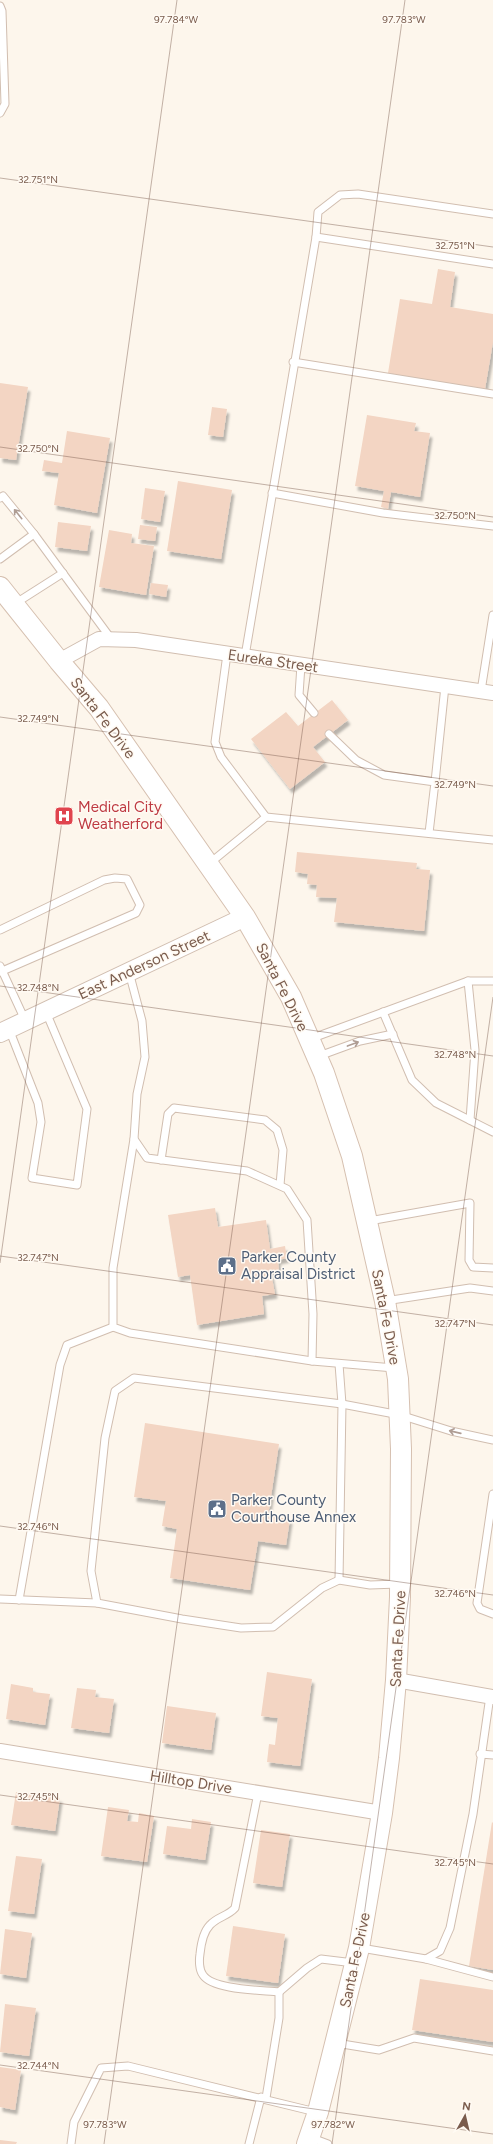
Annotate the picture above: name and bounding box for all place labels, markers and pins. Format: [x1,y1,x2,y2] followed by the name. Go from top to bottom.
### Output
[78,798,163,833] place label: Medical City Weatherford
[53,805,75,827] hospital icon: Medical City Weatherford
[241,1248,356,1283] place label: Parker County Appraisal District
[216,1255,238,1277] public building icon: Parker County Appraisal District
[231,1491,356,1526] place label: Parker County Courthouse Annex
[206,1498,228,1520] public building icon: Parker County Courthouse Annex

